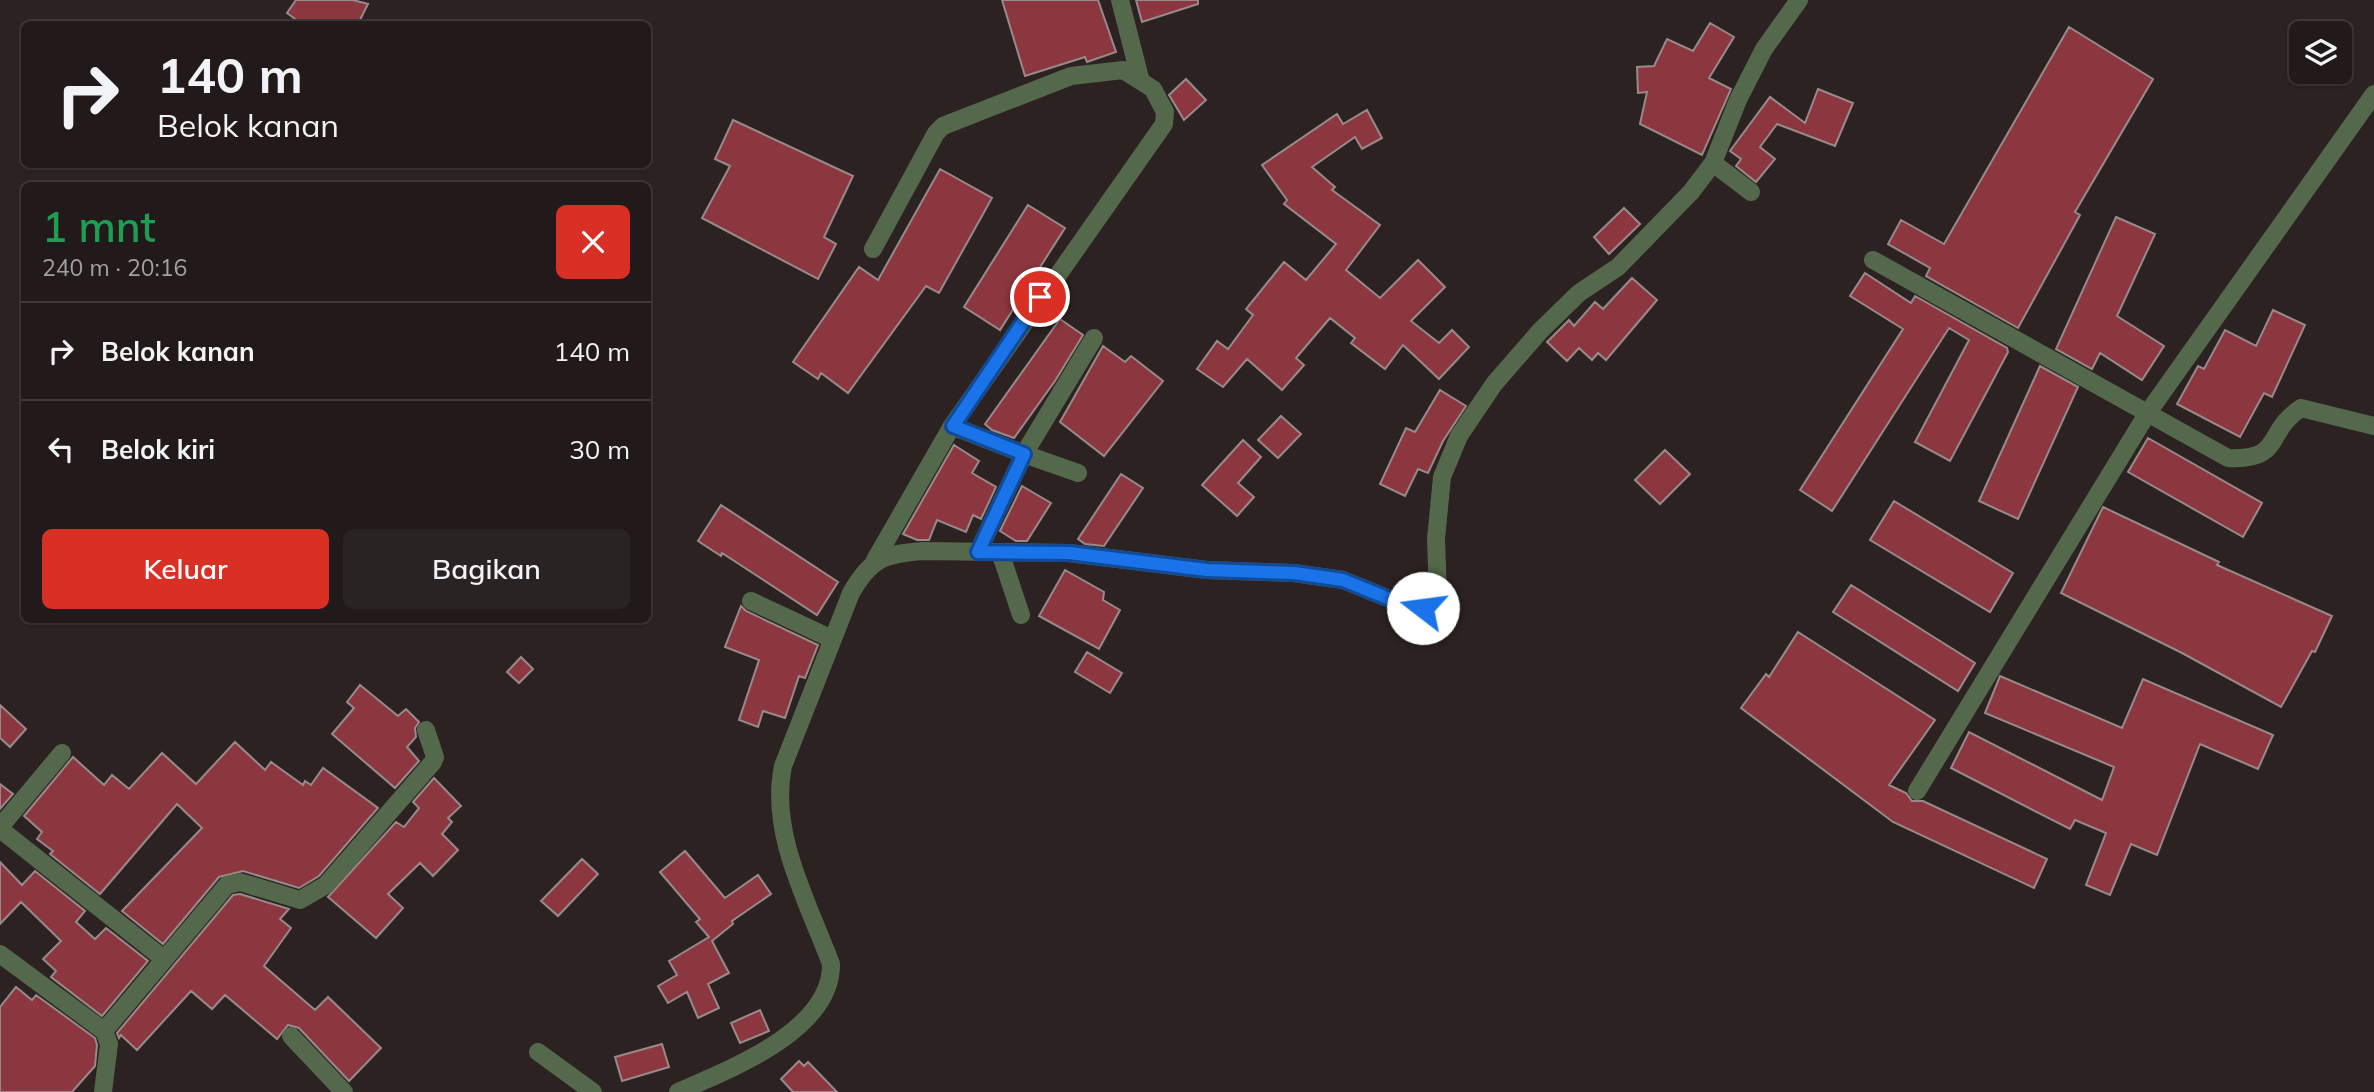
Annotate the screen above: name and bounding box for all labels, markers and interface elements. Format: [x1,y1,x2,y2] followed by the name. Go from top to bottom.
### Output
[2289,21,2352,84] map controls
[2289,21,2352,84] button: layers
[157,44,303,105] text: 140 m
[42,49,133,140] icon: right
[157,105,339,145] text: Belok kanan
[42,200,156,253] text: 1 mnt
[556,205,630,279] button: close
[42,253,187,282] text: 240 m · 20:16
[1010,267,1070,327] pin
[1021,278,1059,316] icon: arrive
[42,332,80,370] icon: right
[101,335,255,368] text: Belok kanan
[554,335,630,368] text: 140 m
[42,430,80,468] icon: left
[101,433,215,466] text: Belok kiri
[569,433,630,466] text: 30 m
[42,529,329,609] button: Keluar
[343,529,630,609] button: Bagikan
[1386,571,1460,645] position arrow

